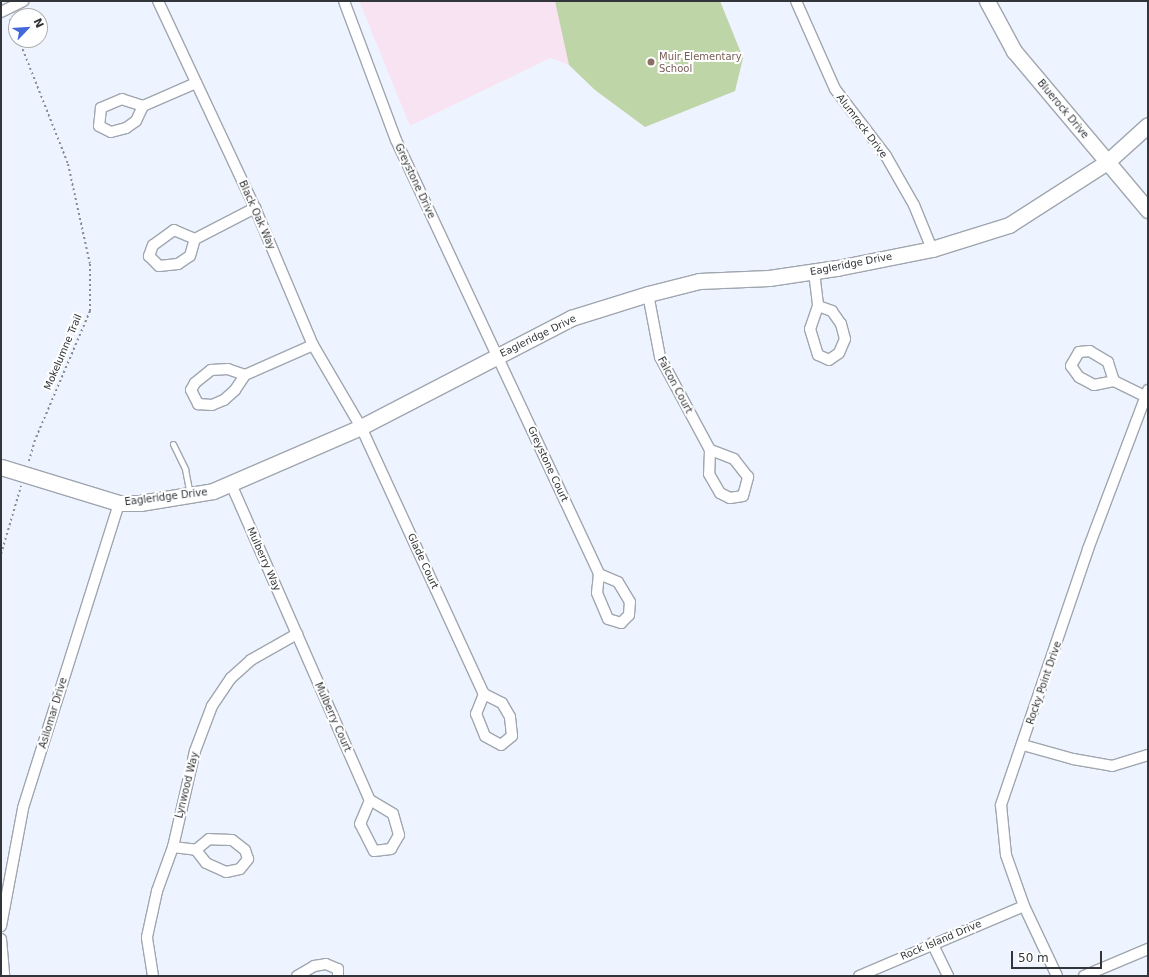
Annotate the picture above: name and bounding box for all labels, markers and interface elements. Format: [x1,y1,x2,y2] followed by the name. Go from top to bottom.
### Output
[8,8,48,48] north arrow
[31,16,46,30] text: N
[659,50,742,74] place label: Muir Elementary School
[646,57,656,67] marker: Muir Elementary School
[1035,77,1091,141] street label: Bluerock Drive
[834,92,890,160] street label: Alumrock Drive
[392,142,438,220] street label: Greystone Drive
[236,179,278,251] street label: Black Oak Way
[809,250,893,278] street label: Eagleridge Drive
[42,312,84,392] street label: Mokelumne Trail
[498,312,578,360] street label: Eagleridge Drive
[655,355,695,415] street label: Falcon Court
[525,424,571,504] street label: Greystone Court
[124,486,208,508] street label: Eagleridge Drive
[245,525,283,593] street label: Mulberry Way
[405,531,441,591] street label: Glade Court
[1024,640,1064,726] street label: Rocky Point Drive
[37,676,69,750] street label: Asilomar Drive
[312,680,354,754] street label: Mulberry Court
[173,750,201,820] street label: Lynwood Way
[899,918,983,962] street label: Rock Island Drive
[1013,943,1104,969] scale bar
[1018,951,1049,965] text: 50 m

